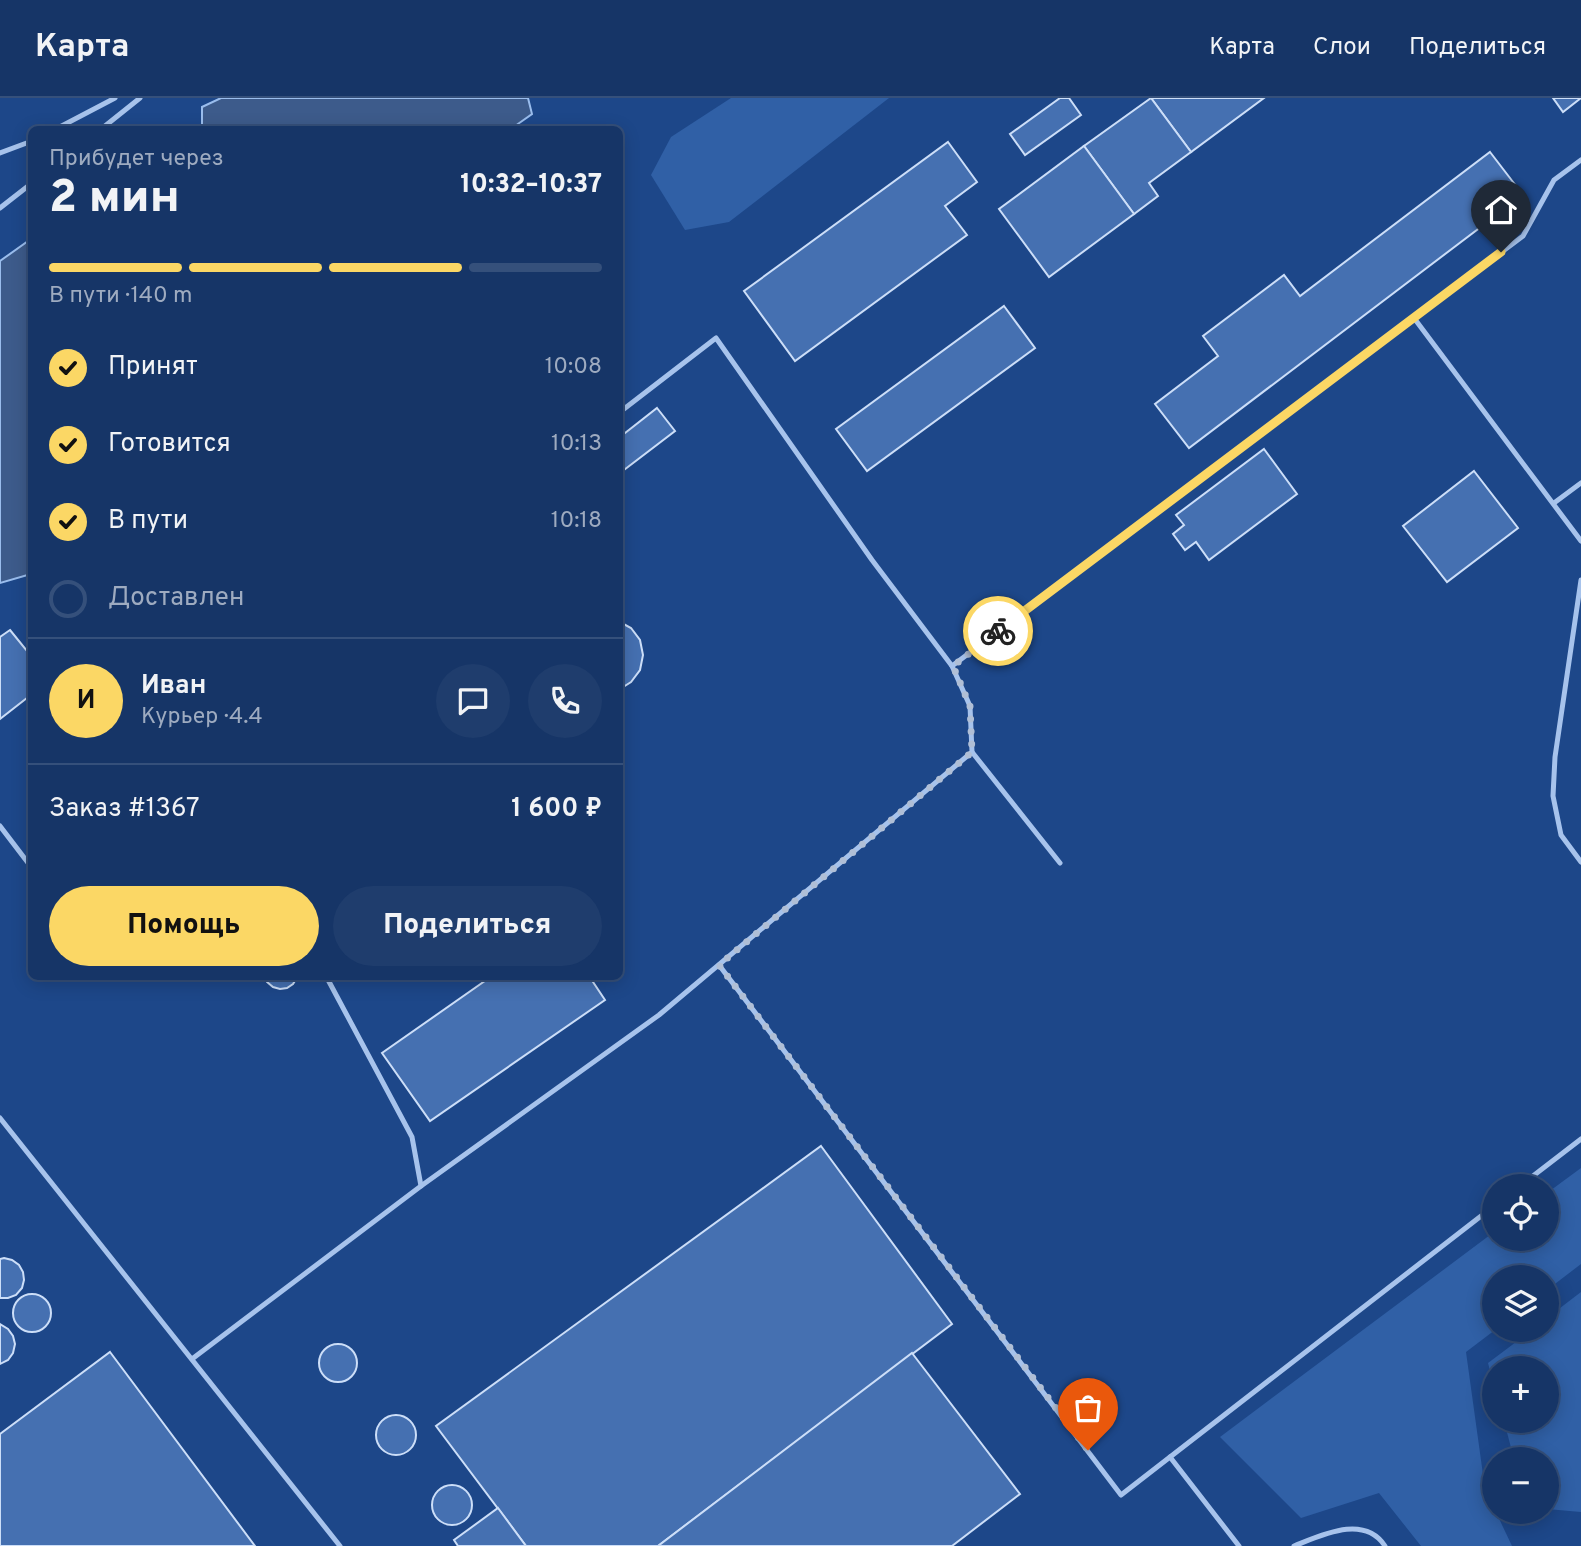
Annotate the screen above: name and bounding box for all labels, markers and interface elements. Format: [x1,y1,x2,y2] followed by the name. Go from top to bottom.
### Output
[35,27,129,69] text: Карта
[1209,33,1275,63] text: Карта
[1313,33,1371,63] text: Слои
[1409,33,1546,63] text: Поделиться
[49,145,224,174] text: Прибудет через
[460,169,602,202] text: 10:32–10:37
[49,170,180,229] text: 2 мин
[1471,180,1531,252] pin
[1482,191,1520,229] icon: home
[49,282,193,311] text: В пути · 140 m
[49,349,87,387] icon: check
[108,351,198,384] text: Принят
[545,353,602,382] text: 10:08
[49,426,87,464] icon: check
[108,428,231,461] text: Готовится
[551,430,602,459] text: 10:13
[49,503,87,541] icon: check
[108,505,188,538] text: В пути
[551,507,602,536] text: 10:18
[108,582,244,615] text: Доставлен
[963,596,1033,666] courier
[979,612,1017,650] icon: bike
[436,664,510,738] button: chat
[528,664,602,738] button: phone
[141,670,206,703] text: Иван
[77,685,95,718] text: И
[141,703,263,732] text: Курьер · 4.4
[49,793,200,826] text: Заказ #1367
[511,793,602,826] text: 1 600 ₽
[49,886,319,966] button: Помощь
[333,886,602,966] button: Поделиться
[1482,1174,1559,1524] map controls
[1482,1174,1559,1251] button: locate
[1482,1265,1559,1342] button: layers
[1482,1356,1559,1433] button: +
[1058,1378,1118,1450] pin
[1069,1389,1107,1427] icon: bag
[1482,1447,1559,1524] button: −

